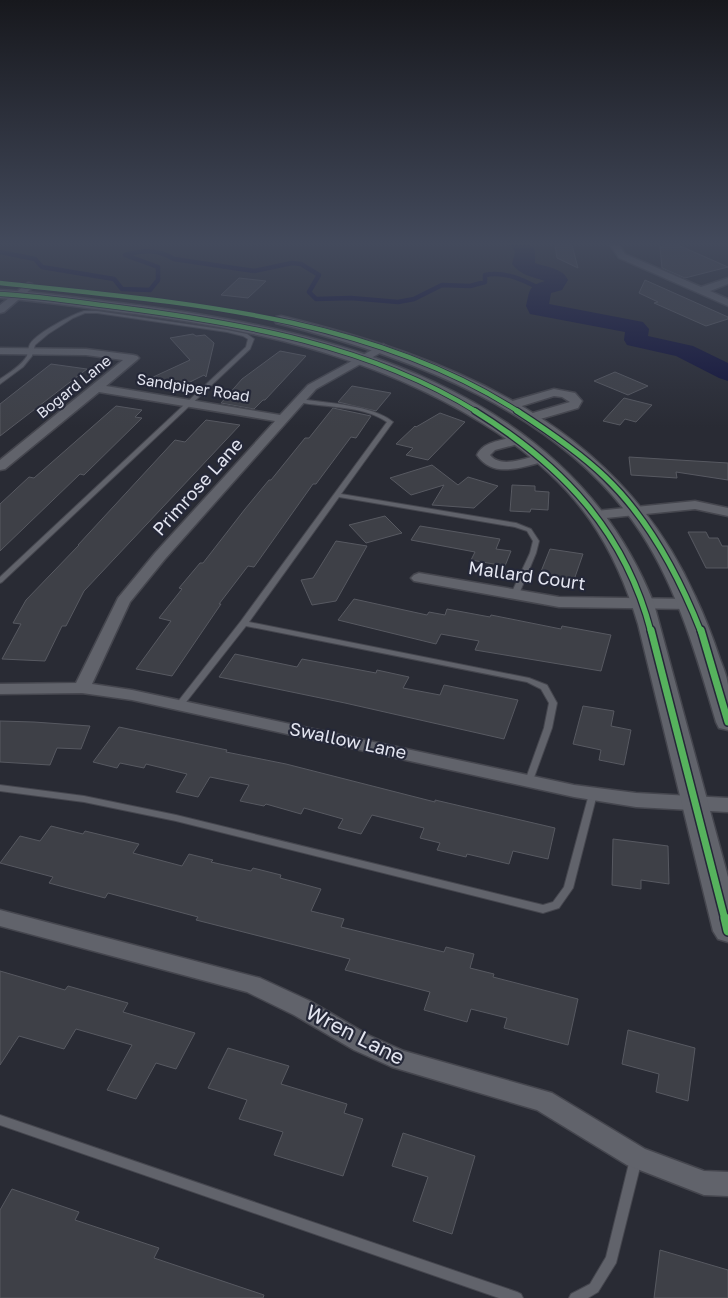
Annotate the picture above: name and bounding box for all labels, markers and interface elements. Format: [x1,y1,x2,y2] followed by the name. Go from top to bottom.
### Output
[33,351,114,422] street label: Bogard Lane
[135,369,251,405] street label: Sandpiper Road
[148,433,247,540] street label: Primrose Lane
[467,556,587,594] street label: Mallard Court
[288,717,409,763] street label: Swallow Lane
[302,998,409,1070] street label: Wren Lane

